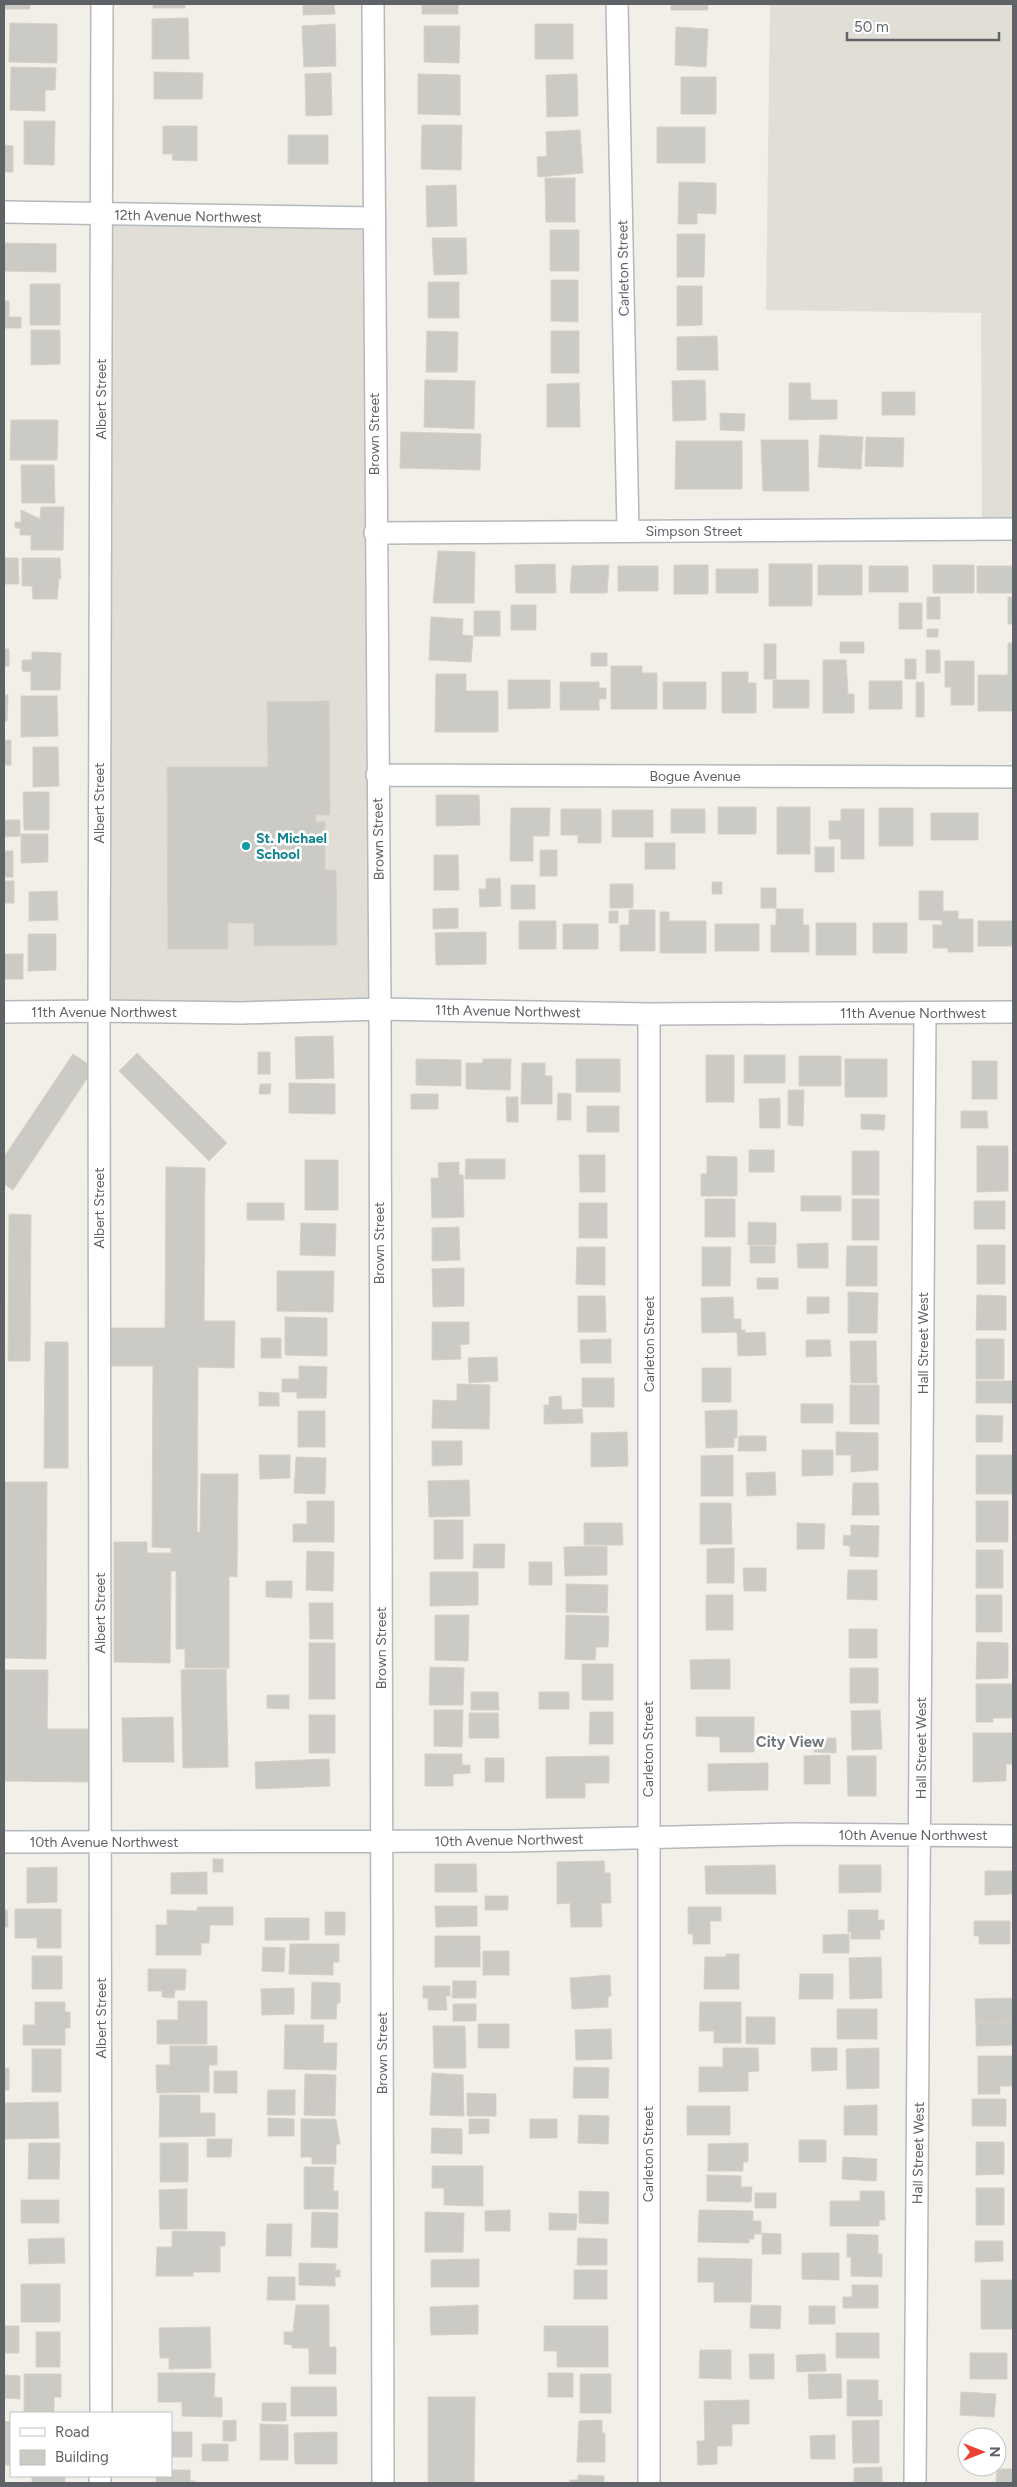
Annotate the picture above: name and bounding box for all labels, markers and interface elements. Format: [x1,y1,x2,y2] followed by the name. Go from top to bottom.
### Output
[847,10,1000,42] scale bar
[854,18,889,36] text: 50 m
[114,207,262,226] street label: 12th Avenue Northwest
[614,220,633,316] street label: Carleton Street
[93,358,110,440] street label: Albert Street
[366,393,383,475] street label: Brown Street
[645,523,743,540] street label: Simpson Street
[91,762,108,844] street label: Albert Street
[649,768,741,785] street label: Bogue Avenue
[369,798,388,880] street label: Brown Street
[256,830,327,863] place label: St. Michael School
[240,840,252,852] marker: St. Michael School
[435,1002,581,1021] street label: 11th Avenue Northwest
[31,1004,177,1021] street label: 11th Avenue Northwest
[840,1005,986,1022] street label: 11th Avenue Northwest
[91,1167,108,1249] street label: Albert Street
[371,1202,388,1284] street label: Brown Street
[915,1292,932,1394] street label: Hall Street West
[641,1296,658,1392] street label: Carleton Street
[92,1572,109,1654] street label: Albert Street
[373,1607,390,1689] street label: Brown Street
[913,1697,930,1799] street label: Hall Street West
[640,1701,657,1797] street label: Carleton Street
[756,1733,825,1751] district label: City View
[838,1827,988,1844] street label: 10th Avenue Northwest
[434,1831,584,1850] street label: 10th Avenue Northwest
[29,1834,179,1851] street label: 10th Avenue Northwest
[93,1977,110,2059] street label: Albert Street
[374,2012,391,2094] street label: Brown Street
[909,2102,928,2204] street label: Hall Street West
[640,2106,657,2202] street label: Carleton Street
[10,2412,172,2477] legend
[55,2423,90,2441] text: Road
[957,2427,1007,2477] north arrow
[986,2447,1003,2457] text: N
[55,2448,109,2466] text: Building

